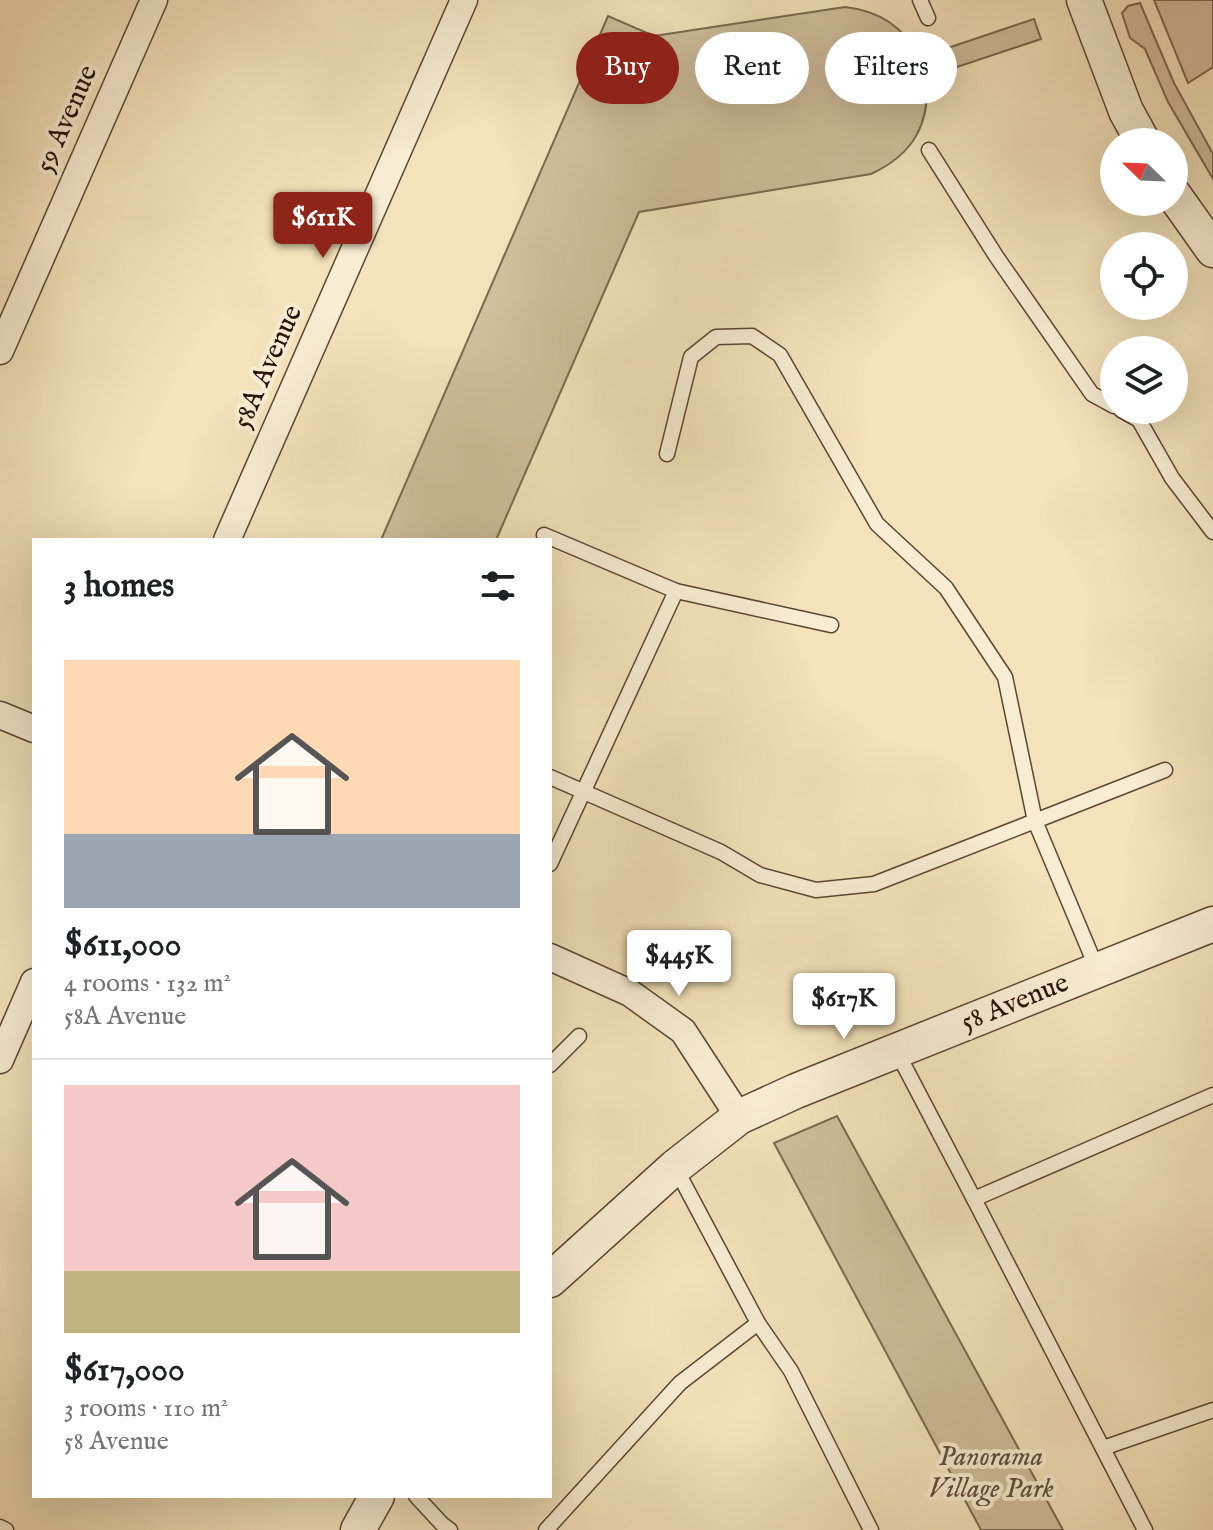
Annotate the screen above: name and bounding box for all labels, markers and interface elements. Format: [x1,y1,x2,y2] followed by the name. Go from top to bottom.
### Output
[576,32,679,104] chip: Buy
[695,32,809,104] chip: Rent
[825,32,957,104] chip: Filters
[28,60,106,178] street label: 59 Avenue
[1100,128,1188,216] north arrow
[1100,128,1188,424] map controls
[267,192,379,260] pin: $611K
[291,201,355,234] text: $611K
[1100,232,1188,320] button: locate
[225,300,311,434] street label: 58A Avenue
[1100,336,1188,424] button: layers
[476,564,520,608] icon: filters
[64,565,174,608] text: 3 homes
[220,712,364,856] icon: home
[64,924,181,967] text: $611,000
[623,930,735,998] pin: $445K
[645,939,713,972] text: $445K
[956,966,1074,1040] street label: 58 Avenue
[64,967,231,1000] text: 4 rooms · 132 m²
[788,973,900,1041] pin: $617K
[811,982,877,1015] text: $617K
[64,1000,186,1033] text: 58A Avenue
[220,1137,364,1281] icon: home
[64,1349,185,1392] text: $617,000
[64,1392,228,1425] text: 3 rooms · 110 m²
[64,1425,169,1458] text: 58 Avenue
[928,1440,1054,1507] park label: Panorama Village Park

